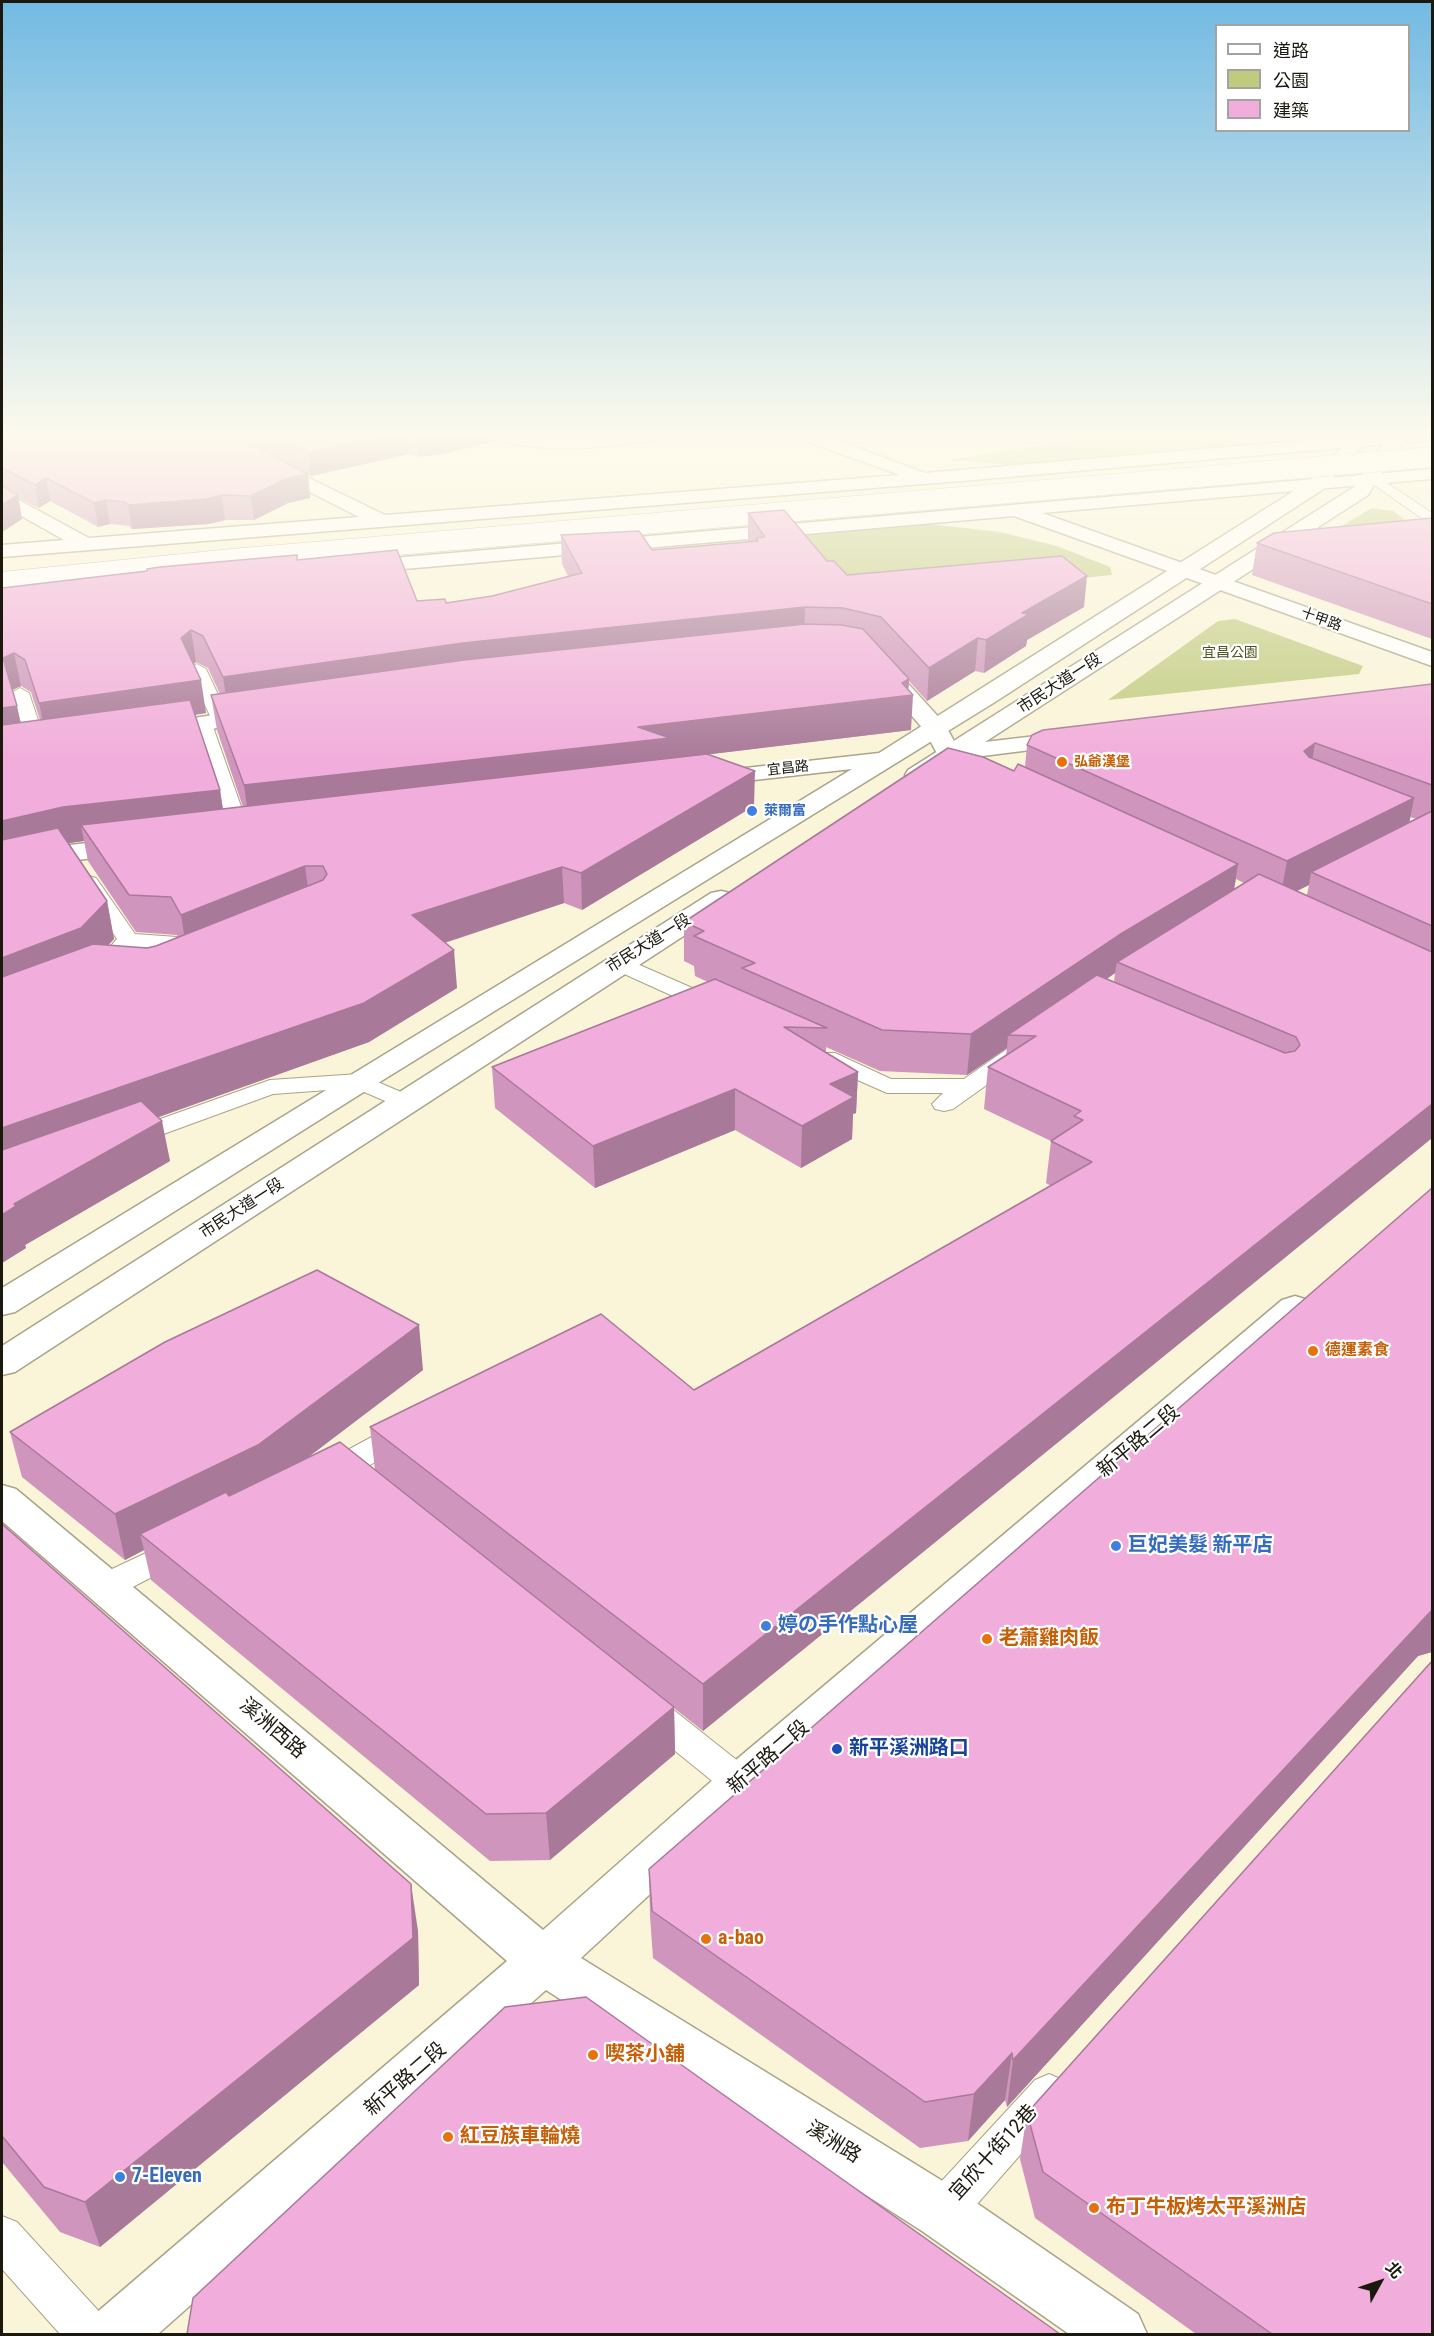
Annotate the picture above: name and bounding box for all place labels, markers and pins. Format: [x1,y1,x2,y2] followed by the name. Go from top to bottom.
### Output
[1074,754,1130,770] place label: 弘爺漢堡
[1055,755,1069,769] marker: 弘爺漢堡
[764,803,806,819] place label: 萊爾富
[745,804,759,818] marker: 萊爾富
[1325,1341,1389,1361] place label: 德運素食
[1306,1344,1320,1358] marker: 德運素食
[1128,1534,1273,1558] place label: 巨妃美髮 新平店
[1109,1539,1123,1553] marker: 巨妃美髮 新平店
[778,1614,918,1638] place label: 婷の手作點心屋
[759,1619,773,1633] marker: 婷の手作點心屋
[999,1627,1099,1651] place label: 老蕭雞肉飯
[980,1632,994,1646] marker: 老蕭雞肉飯
[849,1737,969,1761] place label: 新平溪洲路口
[830,1742,844,1756] marker: 新平溪洲路口
[718,1927,764,1951] place label: a-bao
[699,1932,713,1946] marker: a-bao
[605,2043,685,2067] place label: 喫茶小舖
[586,2048,600,2062] marker: 喫茶小舖
[460,2125,580,2149] place label: 紅豆族車輪燒
[441,2130,455,2144] marker: 紅豆族車輪燒
[132,2165,202,2189] place label: 7-Eleven
[113,2170,127,2184] marker: 7-Eleven
[1106,2196,1306,2220] place label: 布丁牛板烤太平溪洲店
[1087,2201,1101,2215] marker: 布丁牛板烤太平溪洲店

